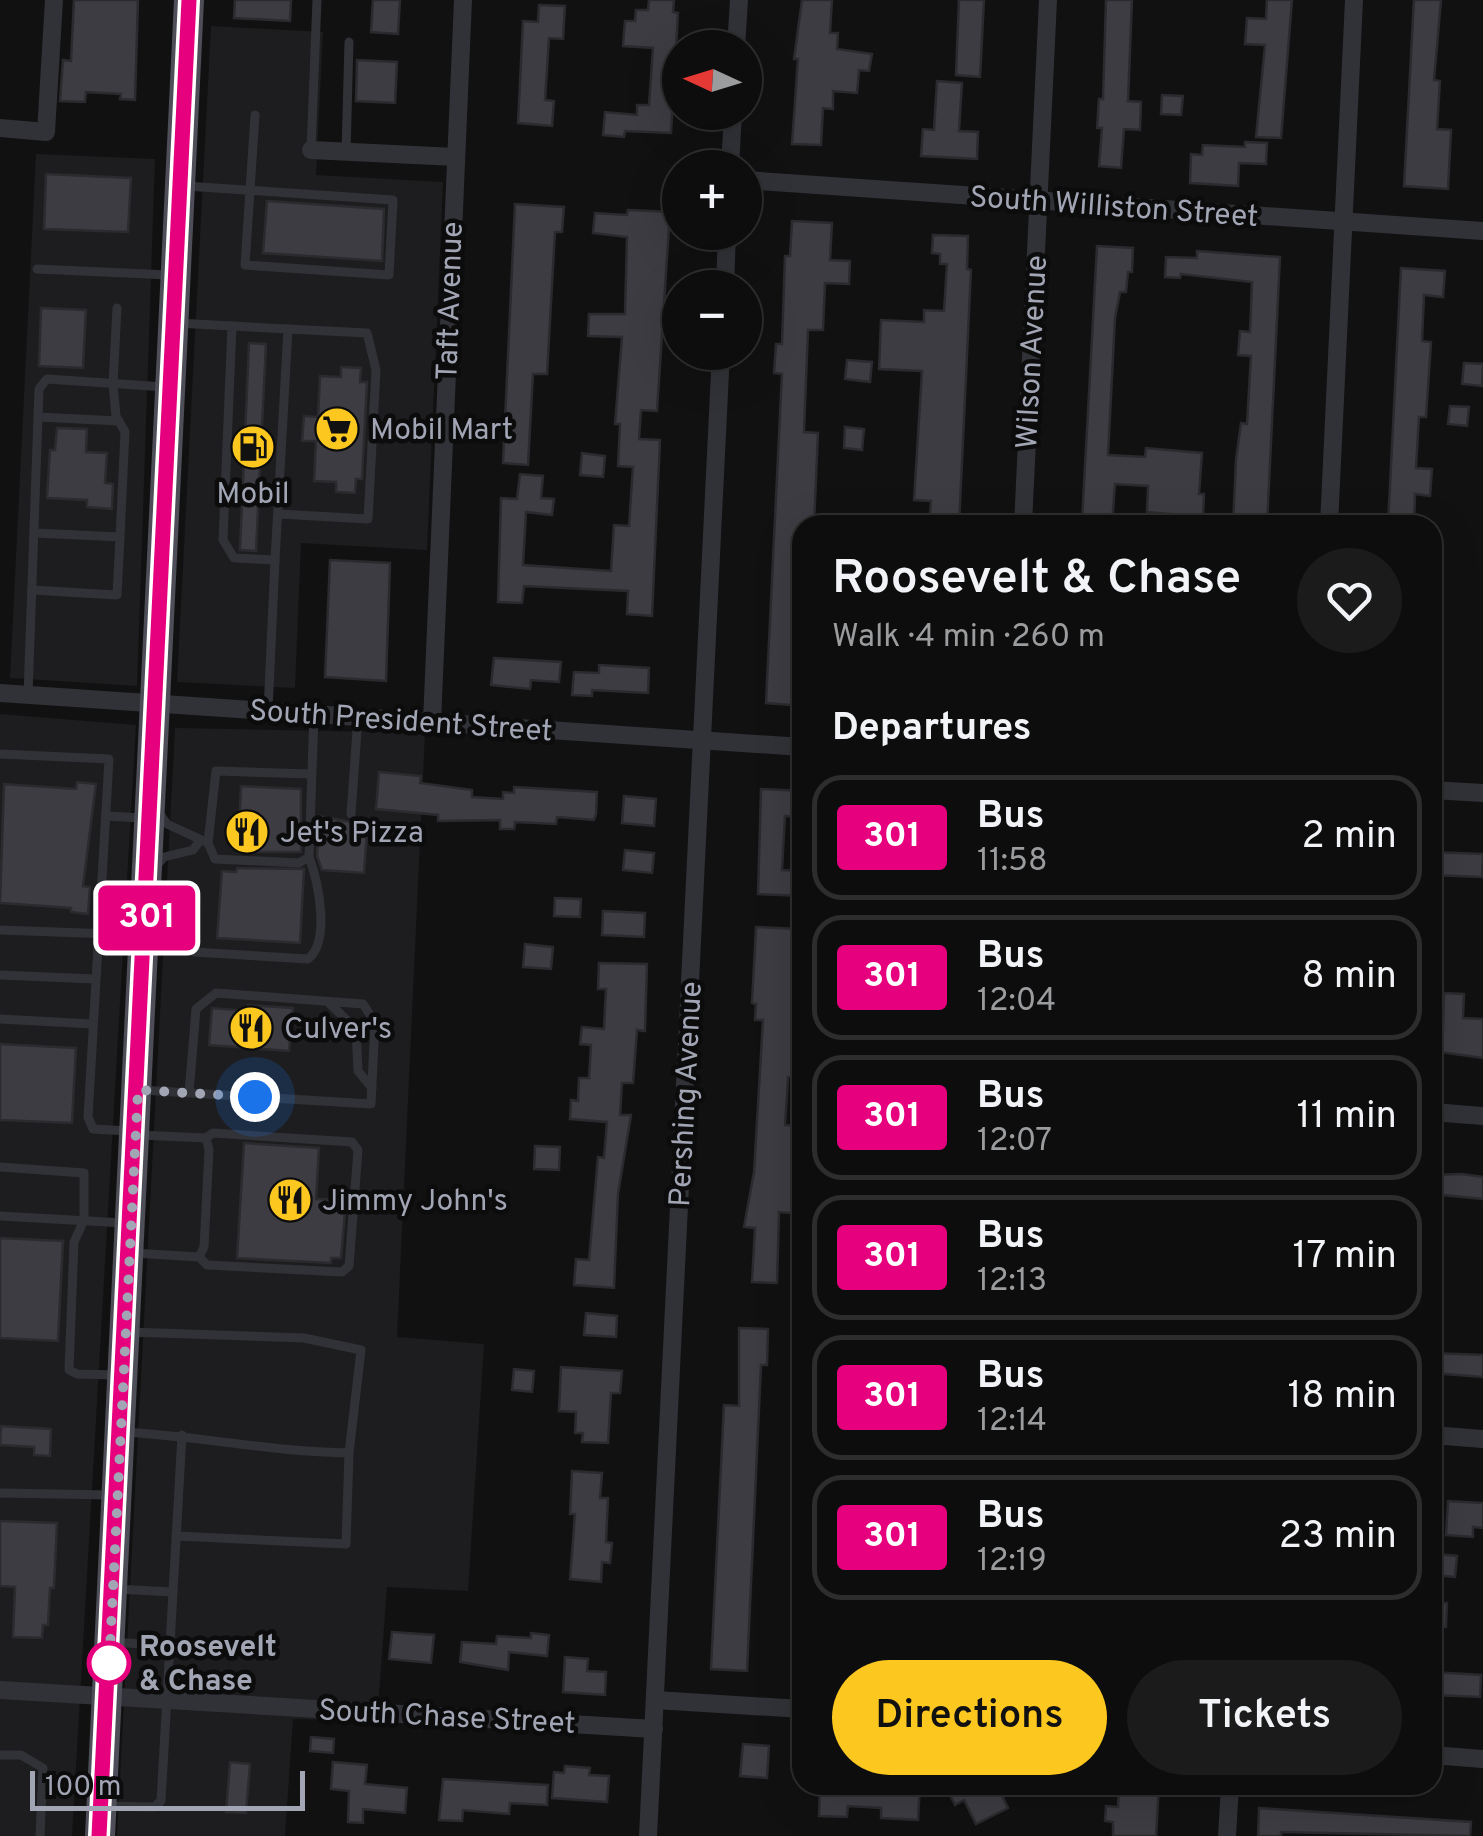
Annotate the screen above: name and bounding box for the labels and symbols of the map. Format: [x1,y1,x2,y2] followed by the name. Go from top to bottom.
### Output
[662,30,762,130] north arrow
[968,180,1259,237] street label: South Williston Street
[430,221,473,381] street label: Taft Avenue
[1010,254,1057,450] street label: Wilson Avenue
[314,406,360,452] supermarket icon: Mobil Mart
[370,413,513,450] place label: Mobil Mart
[230,424,276,470] fuel station icon: Mobil
[216,477,290,514] place label: Mobil
[248,693,554,752] street label: South President Street
[224,809,270,855] restaurant icon: Jet's Pizza
[280,816,424,853] place label: Jet's Pizza
[90,886,204,950] line badge: 301
[663,980,712,1208] street label: Pershing Avenue
[228,1005,274,1051] restaurant icon: Culver's
[284,1012,392,1049] place label: Culver's
[230,1072,280,1122] your location
[267,1177,313,1223] restaurant icon: Jimmy John's
[322,1184,508,1221] place label: Jimmy John's
[139,1630,277,1701] place label: Roosevelt & Chase
[88,1642,130,1684] marker: Roosevelt & Chase
[317,1693,576,1744] street label: South Chase Street
[30,1766,305,1810] scale bar

